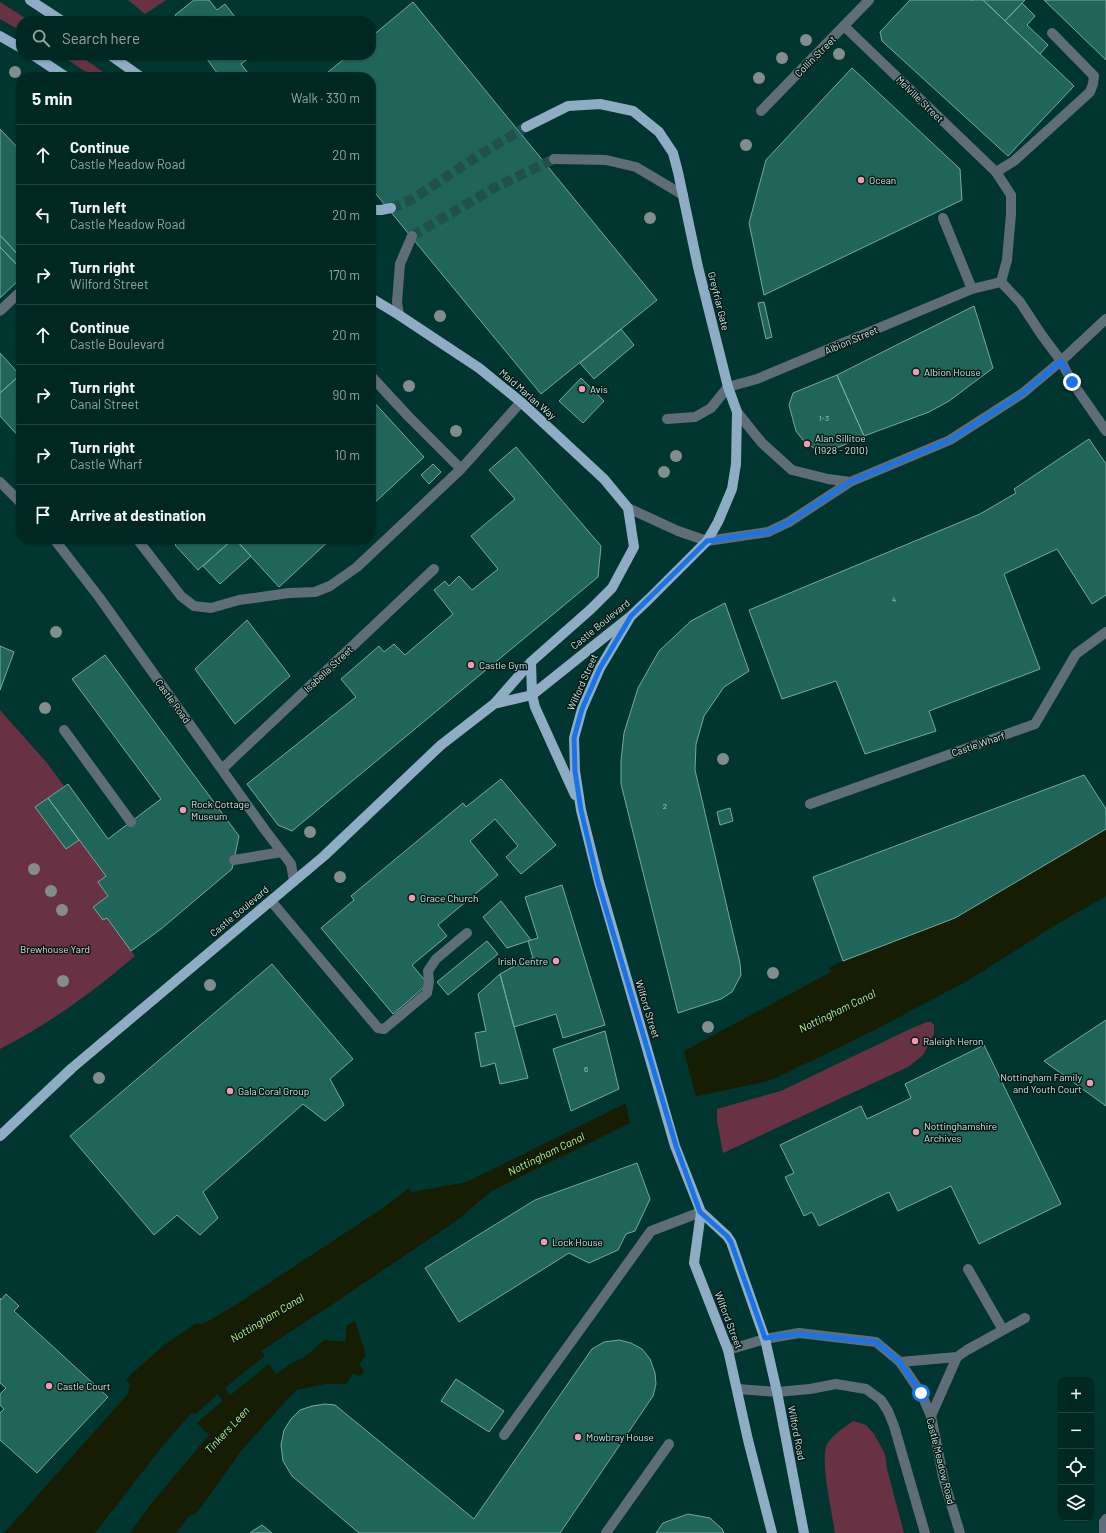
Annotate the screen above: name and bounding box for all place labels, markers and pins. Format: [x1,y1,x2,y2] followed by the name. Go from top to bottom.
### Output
[869,174,896,186] place label: Ocean
[856,175,866,185] marker: Ocean
[924,366,981,378] place label: Albion House
[911,367,921,377] marker: Albion House
[590,383,608,395] place label: Avis
[577,384,587,394] marker: Avis
[814,432,868,456] place label: Alan Sillitoe (1928 - 2010)
[802,439,812,449] marker: Alan Sillitoe (1928 - 2010)
[479,659,527,671] place label: Castle Gym
[466,660,476,670] marker: Castle Gym
[191,798,249,822] place label: Rock Cottage Museum
[178,805,188,815] marker: Rock Cottage Museum
[420,892,478,904] place label: Grace Church
[407,893,417,903] marker: Grace Church
[498,955,548,967] place label: Irish Centre
[551,956,561,966] marker: Irish Centre
[923,1035,983,1047] place label: Raleigh Heron
[910,1036,920,1046] marker: Raleigh Heron
[1000,1071,1082,1095] place label: Nottingham Family and Youth Court
[1085,1078,1095,1088] marker: Nottingham Family and Youth Court
[238,1085,309,1097] place label: Gala Coral Group
[225,1086,235,1096] marker: Gala Coral Group
[924,1120,997,1144] place label: Nottinghamshire Archives
[911,1127,921,1137] marker: Nottinghamshire Archives
[552,1236,603,1248] place label: Lock House
[539,1237,549,1247] marker: Lock House
[57,1380,111,1392] place label: Castle Court
[44,1381,54,1391] marker: Castle Court
[586,1431,654,1443] place label: Mowbray House
[573,1432,583,1442] marker: Mowbray House

